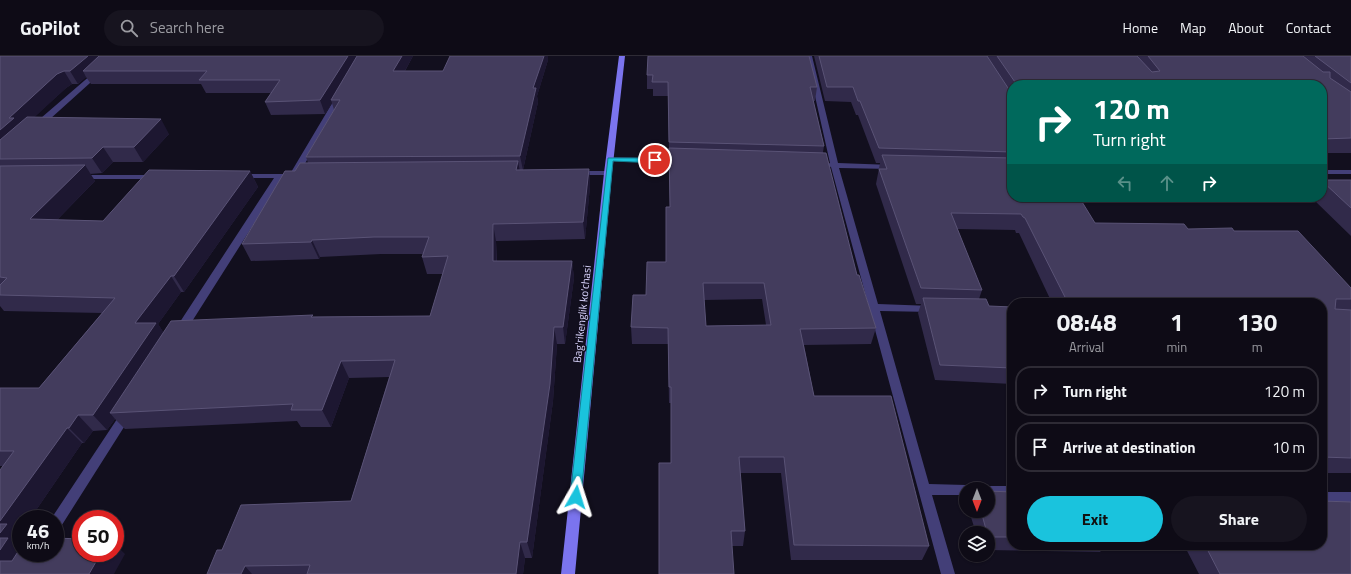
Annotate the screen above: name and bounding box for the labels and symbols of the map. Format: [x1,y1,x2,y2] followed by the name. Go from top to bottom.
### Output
[638,143,672,177] pin
[569,264,595,364] street label: Bag'rikenglik ko'chasi
[555,476,597,518] position arrow
[959,482,995,518] north arrow
[72,510,124,562] speed limit sign: 50

